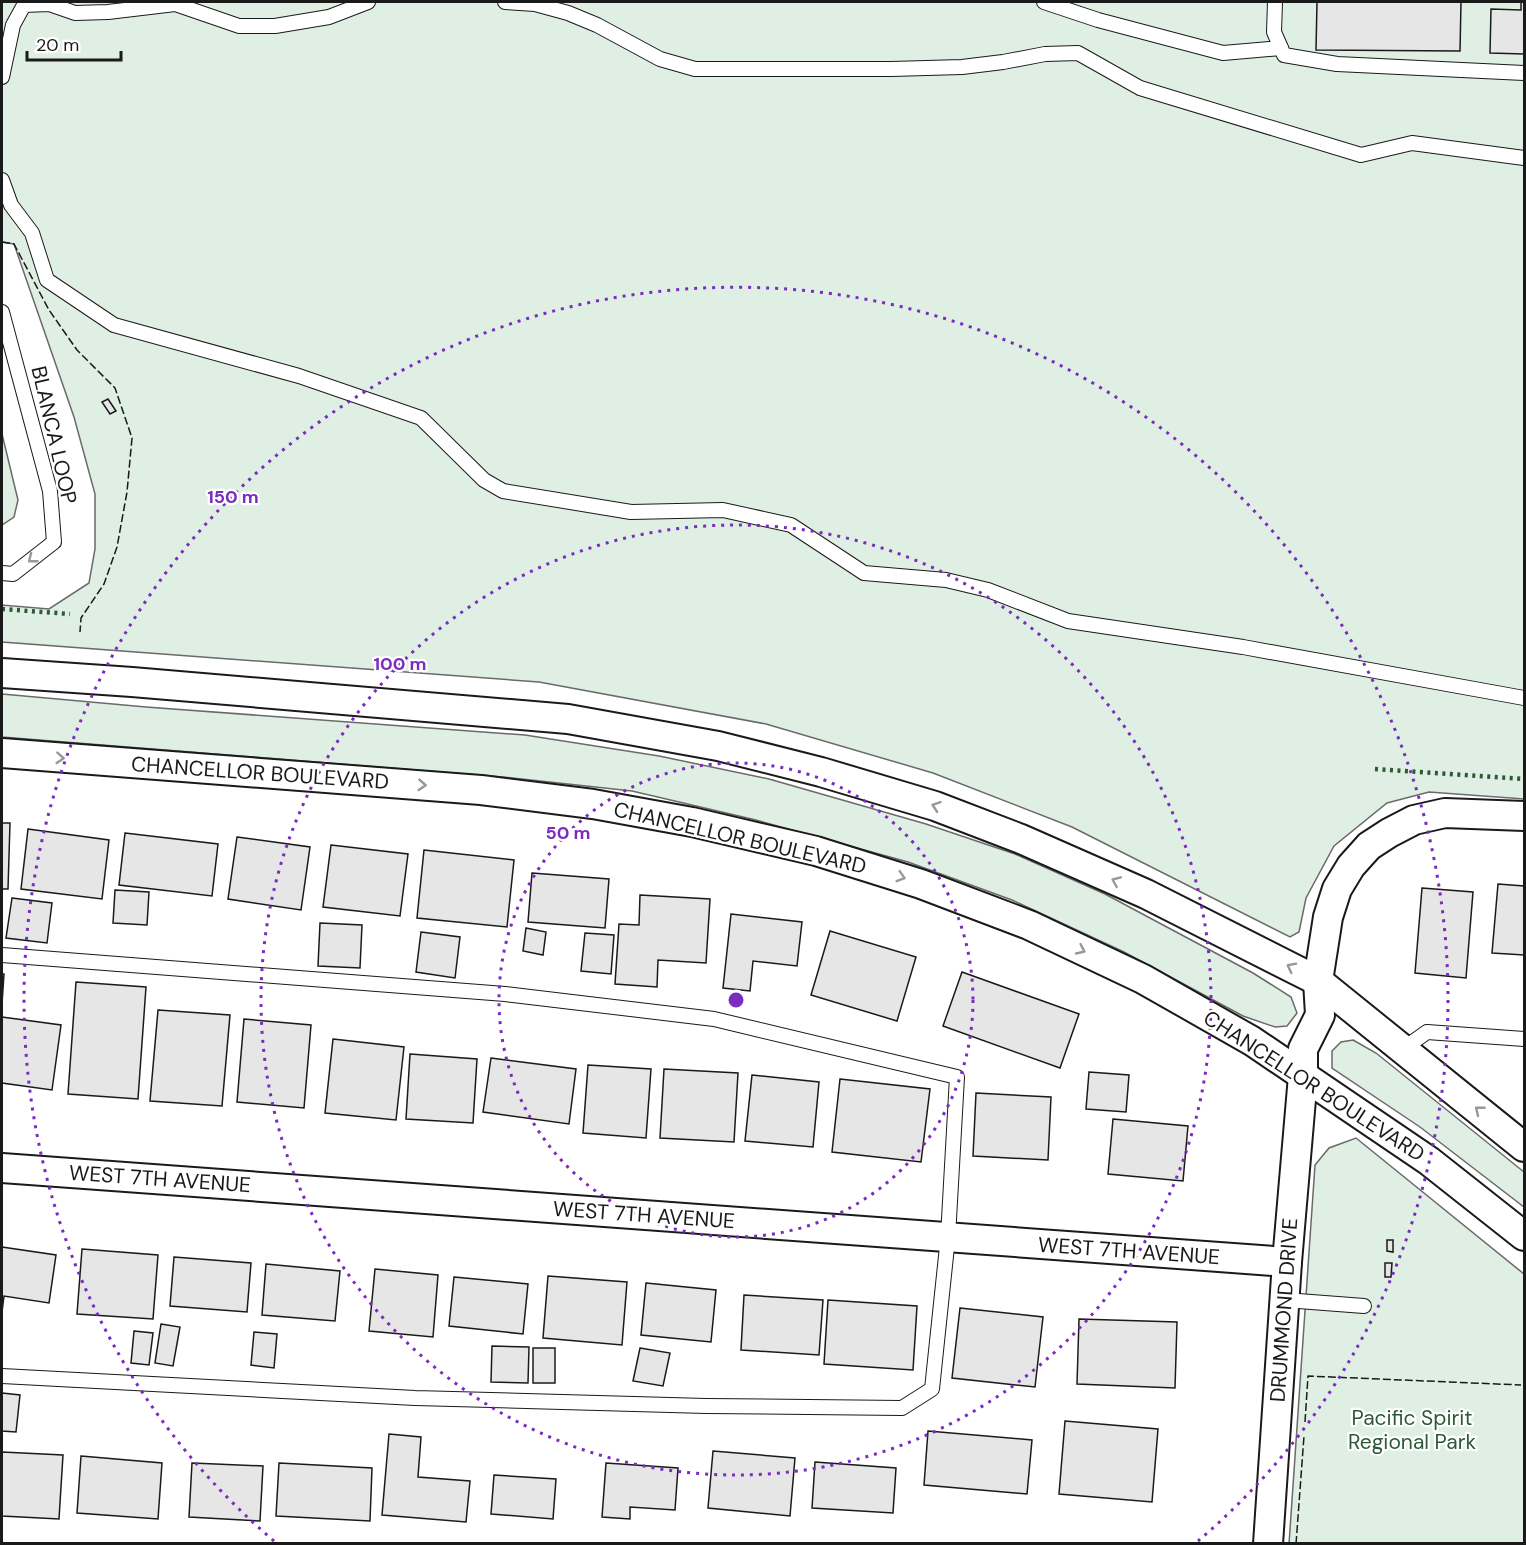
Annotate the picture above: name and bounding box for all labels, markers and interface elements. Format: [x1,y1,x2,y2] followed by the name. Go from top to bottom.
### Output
[27,24,122,62] scale bar
[36,33,79,57] text: 20 m
[25,363,83,507] street label: BLANCA LOOP
[207,485,259,509] text: 150 m
[28,551,39,562] one-way arrow
[373,652,427,676] text: 100 m
[130,750,390,796] street label: CHANCELLOR BOULEVARD
[55,751,64,764] one-way arrow
[417,778,426,791] one-way arrow
[611,795,869,881] street label: CHANCELLOR BOULEVARD
[931,801,942,814] one-way arrow
[545,821,591,845] text: 50 m
[895,870,906,882] one-way arrow
[1111,876,1122,888] one-way arrow
[1075,943,1086,955] one-way arrow
[1286,963,1297,974] one-way arrow
[726,990,746,1010] centre of rings
[1198,1004,1430,1168] street label: CHANCELLOR BOULEVARD
[1475,1107,1486,1118] one-way arrow
[68,1159,252,1199] street label: WEST 7TH AVENUE
[552,1195,736,1235] street label: WEST 7TH AVENUE
[1264,1217,1304,1403] street label: DRUMMOND DRIVE
[1037,1231,1221,1271] street label: WEST 7TH AVENUE
[1348,1404,1476,1456] park label: Pacific Spirit Regional Park

